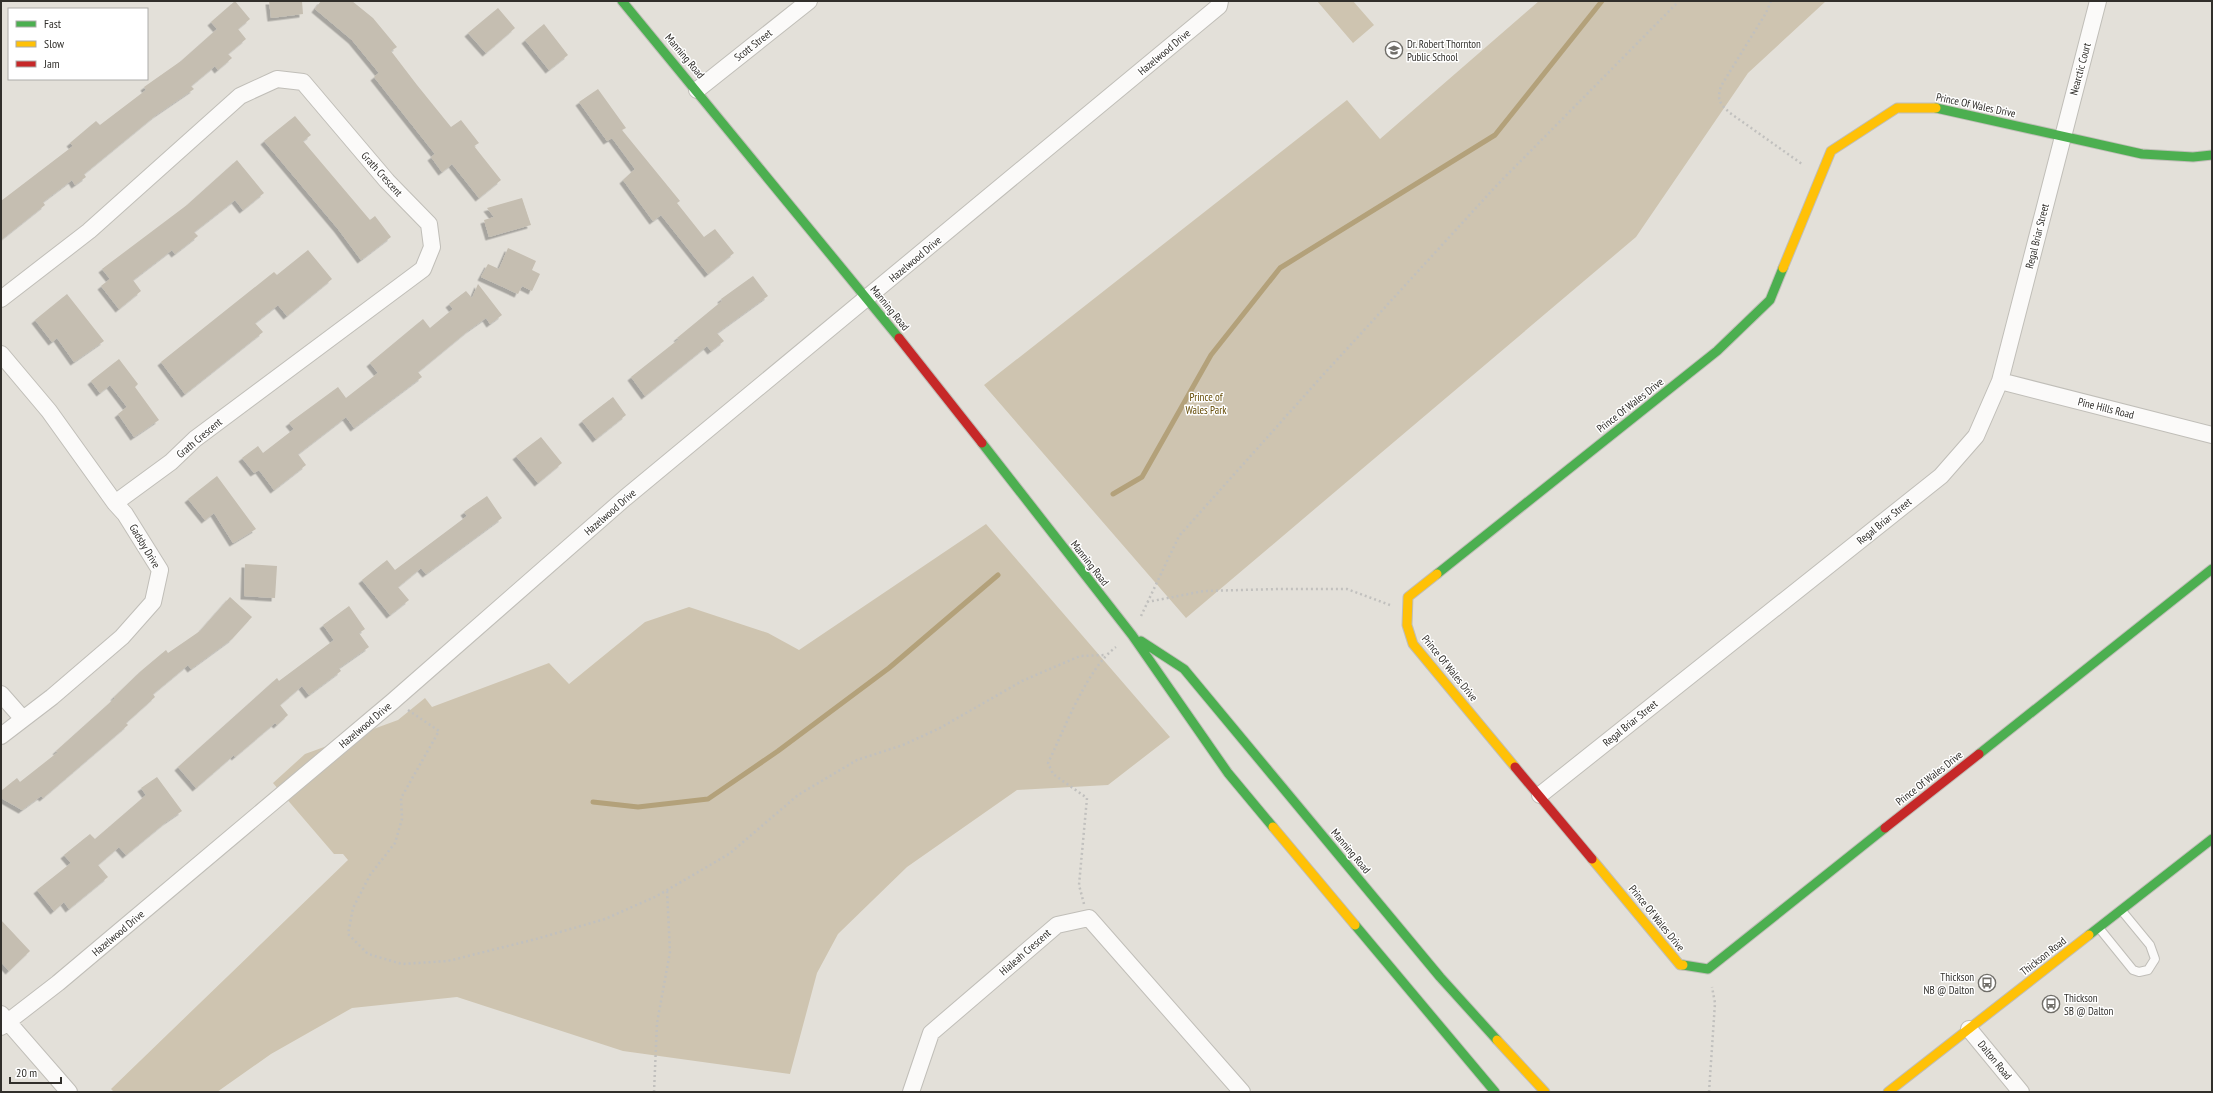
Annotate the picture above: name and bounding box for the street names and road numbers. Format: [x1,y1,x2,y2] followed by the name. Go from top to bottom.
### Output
[731,26,775,64] street label: Scott Street
[1135,26,1193,78] street label: Hazelwood Drive
[662,31,708,81] street label: Manning Road
[2066,41,2094,97] street label: Nearctic Court
[1935,90,2018,120] street label: Prince Of Wales Drive
[358,149,406,199] street label: Grath Crescent
[2022,202,2052,270] street label: Regal Briar Street
[886,233,944,285] street label: Hazelwood Drive
[868,283,913,334] street label: Manning Road
[1594,374,1667,435] street label: Prince Of Wales Drive
[2077,394,2136,422] street label: Pine Hills Road
[173,415,225,461] street label: Grath Crescent
[581,485,639,538] street label: Hazelwood Drive
[1854,495,1914,547] street label: Regal Briar Street
[126,521,164,571] street label: Gadsby Drive
[1068,537,1112,589] street label: Manning Road
[1419,632,1481,704] street label: Prince Of Wales Drive
[1600,697,1660,749] street label: Regal Briar Street
[336,699,394,751] street label: Hazelwood Drive
[1893,747,1966,808] street label: Prince Of Wales Drive
[1328,826,1374,876] street label: Manning Road
[1626,882,1688,954] street label: Prince Of Wales Drive
[89,907,147,959] street label: Hazelwood Drive
[996,926,1054,978] street label: Hialeah Crescent
[2017,933,2069,978] street label: Thickson Road
[1975,1038,2015,1083] street label: Dalton Road

